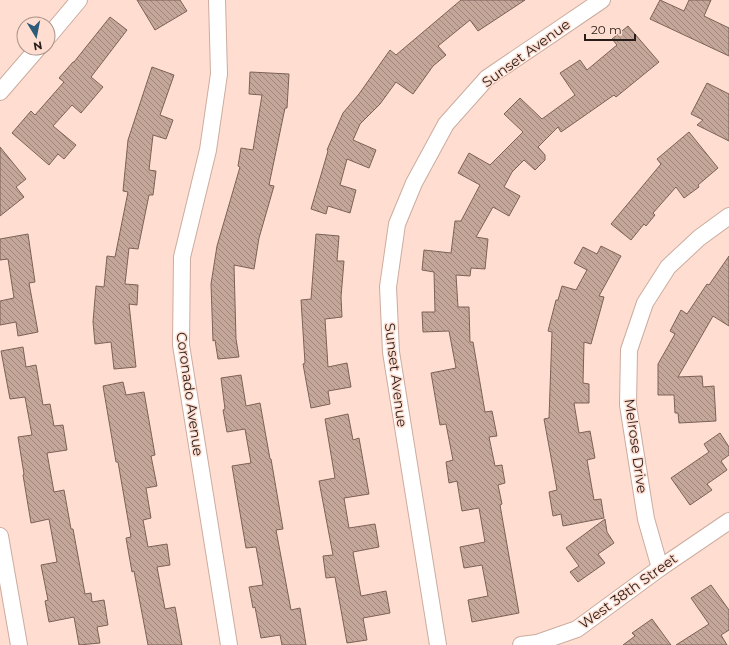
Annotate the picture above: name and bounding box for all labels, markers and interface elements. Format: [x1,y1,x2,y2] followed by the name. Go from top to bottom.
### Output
[478,15,574,91] street label: Sunset Avenue
[16,16,56,56] north arrow
[585,16,635,42] scale bar
[591,22,622,37] text: 20 m
[32,38,43,54] text: N
[381,322,411,428] street label: Sunset Avenue
[172,331,208,457] street label: Coronado Avenue
[620,397,652,495] street label: Melrose Drive
[575,549,681,633] street label: West 38th Street

